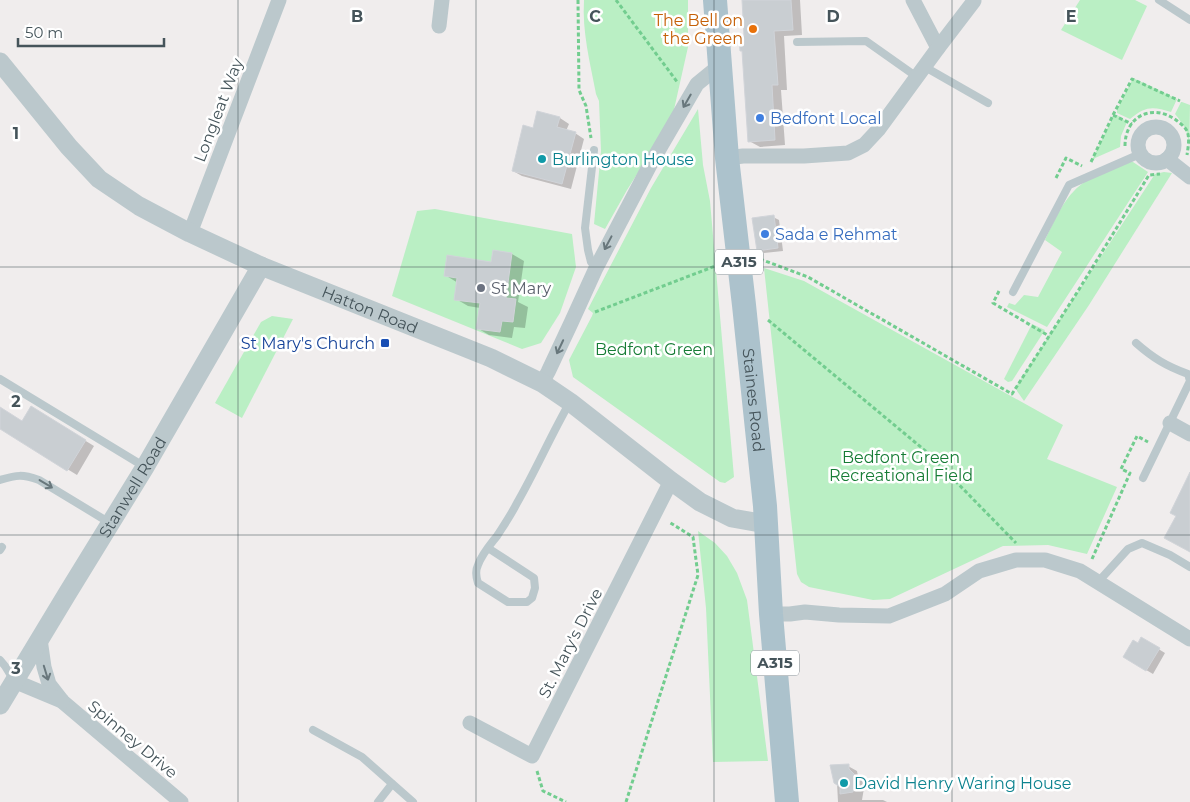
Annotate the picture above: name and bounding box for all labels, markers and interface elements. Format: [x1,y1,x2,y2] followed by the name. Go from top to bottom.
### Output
[351,7,363,26] text: B
[589,7,601,26] text: C
[826,7,840,26] text: D
[1066,7,1076,26] text: E
[654,11,743,48] place label: The Bell on the Green
[18,15,164,47] scale bar
[25,23,63,42] text: 50 m
[747,23,759,35] marker: The Bell on the Green
[190,55,247,165] street label: Longleat Way
[682,94,692,108] one-way arrow
[770,109,881,128] place label: Bedfont Local
[754,112,766,124] marker: Bedfont Local
[13,124,19,143] text: 1
[552,150,694,169] place label: Burlington House
[536,153,548,165] marker: Burlington House
[775,225,898,244] place label: Sada e Rehmat
[759,228,771,240] marker: Sada e Rehmat
[603,236,613,251] one-way arrow
[715,250,763,274] road number: A315
[491,279,552,298] place label: St Mary
[319,282,421,338] street label: Hatton Road
[475,282,487,294] marker: St Mary
[241,334,375,353] place label: St Mary's Church
[379,337,391,349] marker: St Mary's Church
[555,340,565,355] one-way arrow
[595,340,713,359] park label: Bedfont Green
[739,347,768,453] street label: Staines Road
[11,392,21,411] text: 2
[95,434,170,541] street label: Stanwell Road
[829,448,973,485] park label: Bedfont Green Recreational Field
[39,480,53,490] one-way arrow
[535,585,606,701] street label: St. Mary's Drive
[751,650,799,676] road number: A315
[10,659,21,678] text: 3
[41,664,51,680] one-way arrow
[84,696,181,782] street label: Spinney Drive
[854,774,1071,793] place label: David Henry Waring House
[838,777,850,789] marker: David Henry Waring House

